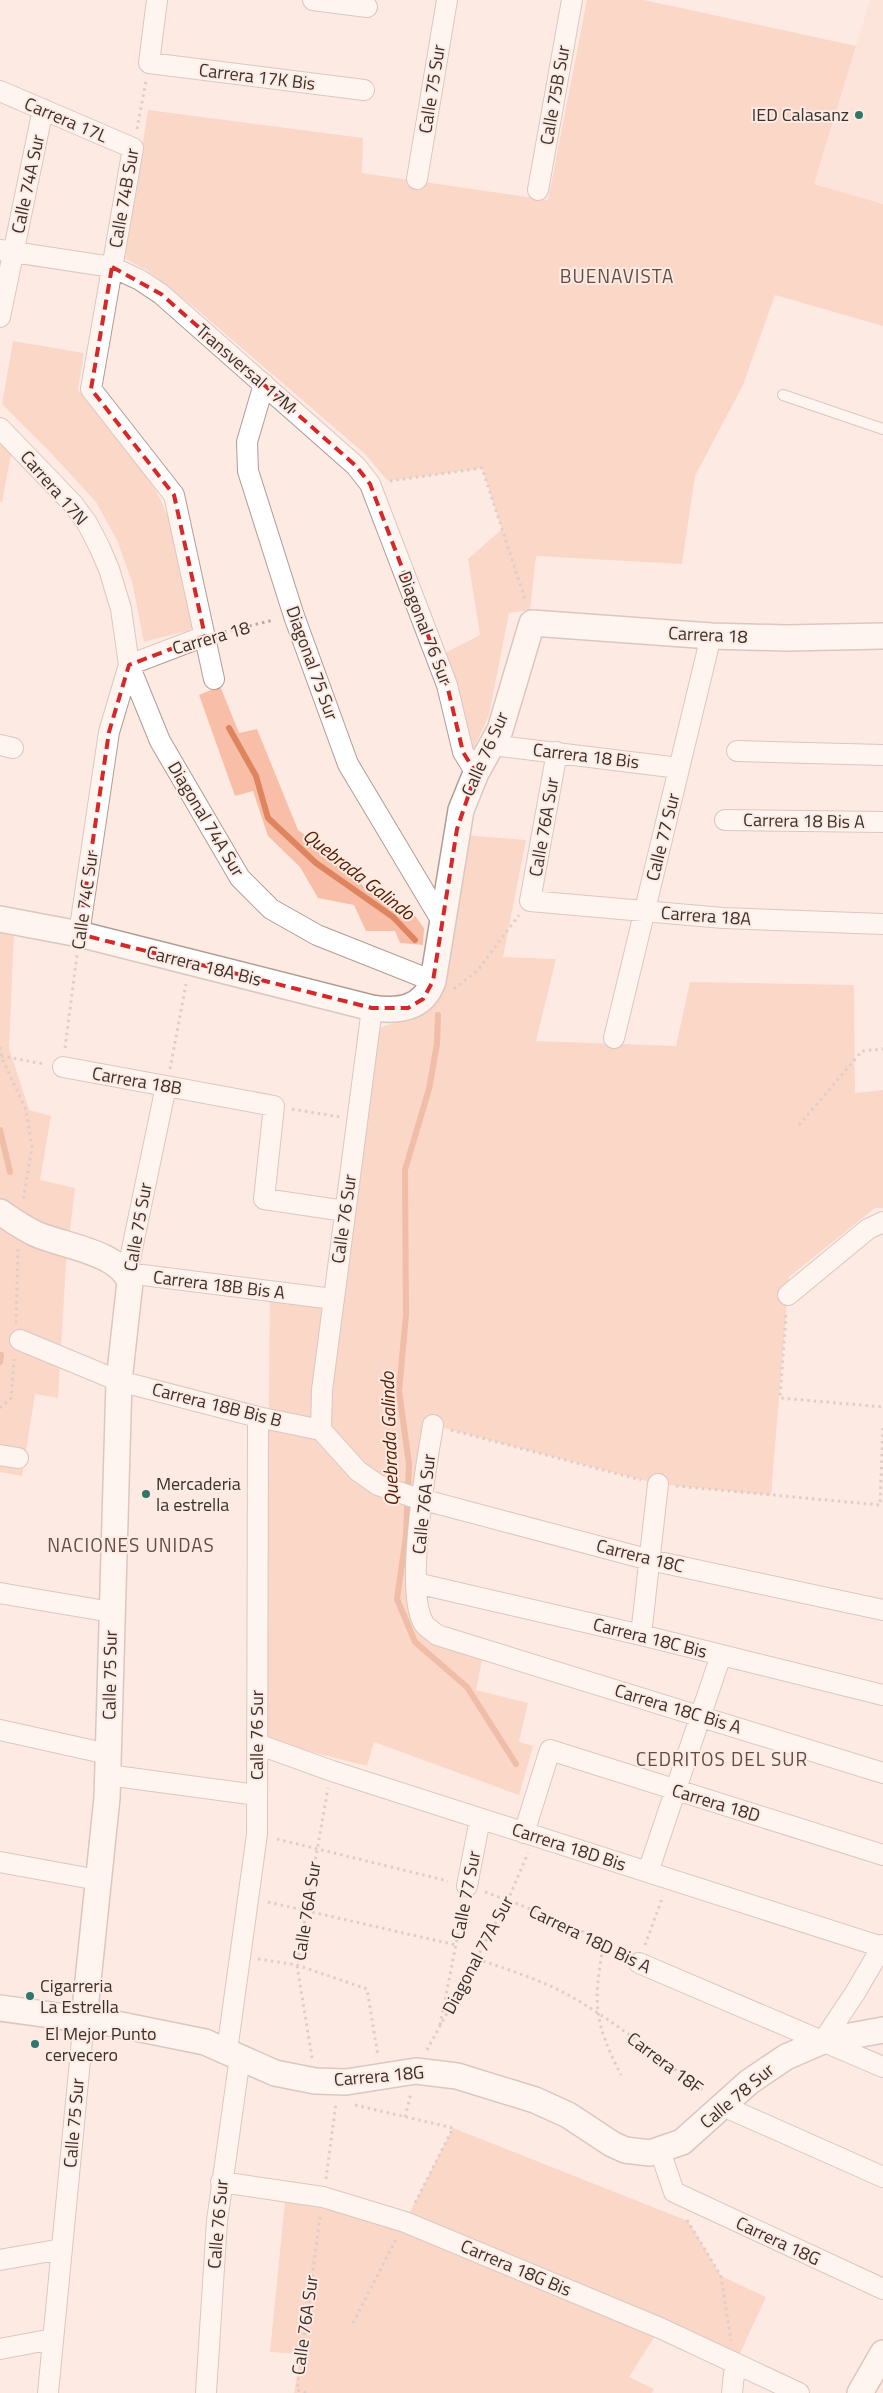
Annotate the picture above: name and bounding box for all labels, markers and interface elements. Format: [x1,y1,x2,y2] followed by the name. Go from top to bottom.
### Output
[411,42,452,135] street label: Calle 75 Sur
[532,43,577,147] street label: Calle 75B Sur
[197,56,317,97] street label: Carrera 17K Bis
[20,90,112,149] street label: Carrera 17L
[752,101,849,128] place label: IED Calasanz
[853,109,865,121] marker: IED Calasanz
[4,132,51,236] street label: Calle 74A Sur
[101,146,146,250] street label: Calle 74B Sur
[560,261,674,290] district label: BUENAVISTA
[190,317,303,420] street label: Transversal 17M
[14,444,95,531] street label: Carrera 17N
[391,567,460,689] street label: Diagonal 76 Sur
[279,602,346,724] street label: Diagonal 75 Sur
[169,614,253,661] street label: Carrera 18
[668,619,748,650] street label: Carrera 18
[454,707,515,800] street label: Calle 76 Sur
[531,736,641,775] street label: Carrera 18 Bis
[161,756,252,882] street label: Diagonal 74A Sur
[521,775,566,879] street label: Calle 76A Sur
[639,790,686,884] street label: Calle 77 Sur
[743,806,865,835] street label: Carrera 18 Bis A
[297,821,422,927] water label: Quebrada Galindo
[64,849,105,951] street label: Calle 74C Sur
[660,899,752,932] street label: Carrera 18A
[144,938,264,993] street label: Carrera 18A Bis
[90,1059,184,1102] street label: Carrera 18B
[324,1173,363,1265] street label: Calle 76 Sur
[116,1180,159,1273] street label: Calle 75 Sur
[152,1263,287,1306] street label: Carrera 18B Bis A
[372,1371,405,1507] water label: Quebrada Galindo
[149,1375,285,1434] street label: Carrera 18B Bis B
[405,1453,442,1555] street label: Calle 76A Sur
[156,1470,241,1518] place label: Mercaderia la estrella
[140,1488,152,1500] marker: Mercaderia la estrella
[47,1530,215,1559] district label: NACIONES UNIDAS
[594,1532,687,1579] street label: Carrera 18C
[590,1610,710,1665] street label: Carrera 18C Bis
[95,1630,124,1720] street label: Calle 75 Sur
[611,1676,745,1741] street label: Carrera 18C Bis A
[243,1690,270,1780] street label: Calle 76 Sur
[636,1744,808,1773] district label: CEDRITOS DEL SUR
[669,1776,764,1829] street label: Carrera 18D
[509,1815,630,1878] street label: Carrera 18D Bis
[444,1848,487,1942] street label: Calle 77 Sur
[285,1859,328,1963] street label: Calle 76A Sur
[435,1891,520,2019] street label: Diagonal 77A Sur
[524,1897,656,1980] street label: Carrera 18D Bis A
[40,1972,119,2020] place label: Cigarreria La Estrella
[24,1990,36,2002] marker: Cigarreria La Estrella
[45,2020,157,2068] place label: El Mejor Punto cervecero
[622,2025,709,2100] street label: Carrera 18F
[29,2038,41,2050] marker: El Mejor Punto cervecero
[694,2056,780,2135] street label: Calle 78 Sur
[333,2058,425,2093] street label: Carrera 18G
[56,2077,91,2169] street label: Calle 75 Sur
[200,2178,235,2270] street label: Calle 76 Sur
[731,2209,825,2272] street label: Carrera 18G
[457,2232,576,2303] street label: Carrera 18G Bis
[284,2273,325,2377] street label: Calle 76A Sur

